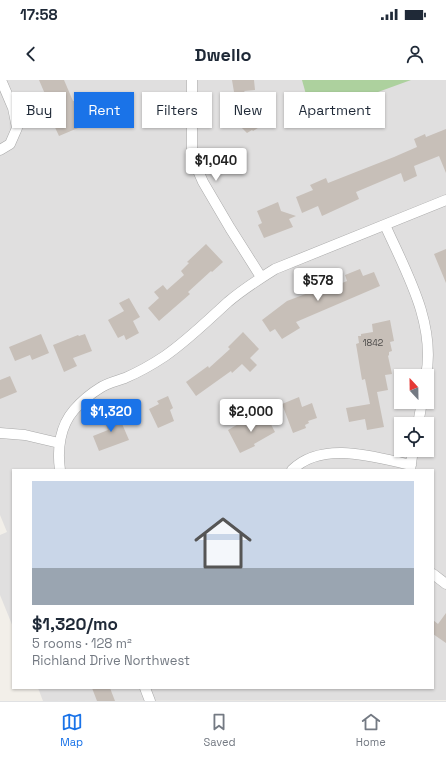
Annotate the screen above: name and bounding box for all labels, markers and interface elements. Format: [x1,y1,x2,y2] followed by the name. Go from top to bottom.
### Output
[20,5,58,24] text: 17:58
[20,43,42,65] icon: back
[194,43,252,66] text: Dwello
[404,43,426,65] icon: person
[12,92,66,128] chip: Buy
[74,92,134,128] chip: Rent
[142,92,212,128] chip: Filters
[220,92,276,128] chip: New
[284,92,385,128] chip: Apartment
[183,148,249,182] pin: $1,040
[195,152,237,169] text: $1,040
[294,268,342,302] pin: $578
[303,272,333,289] text: $578
[363,337,383,349] house number: 1842
[394,369,434,409] north arrow
[394,369,434,457] map controls
[78,399,144,433] pin: $1,320
[218,399,284,433] pin: $2,000
[90,403,132,420] text: $1,320
[229,403,273,420] text: $2,000
[394,417,434,457] button: locate
[187,507,259,579] icon: home
[32,613,118,635] text: $1,320/mo
[32,635,132,652] text: 5 rooms · 128 m²
[32,652,190,669] text: Richland Drive Northwest
[60,711,83,749] tab: Map
[203,711,236,749] tab: Saved
[356,711,386,749] tab: Home

